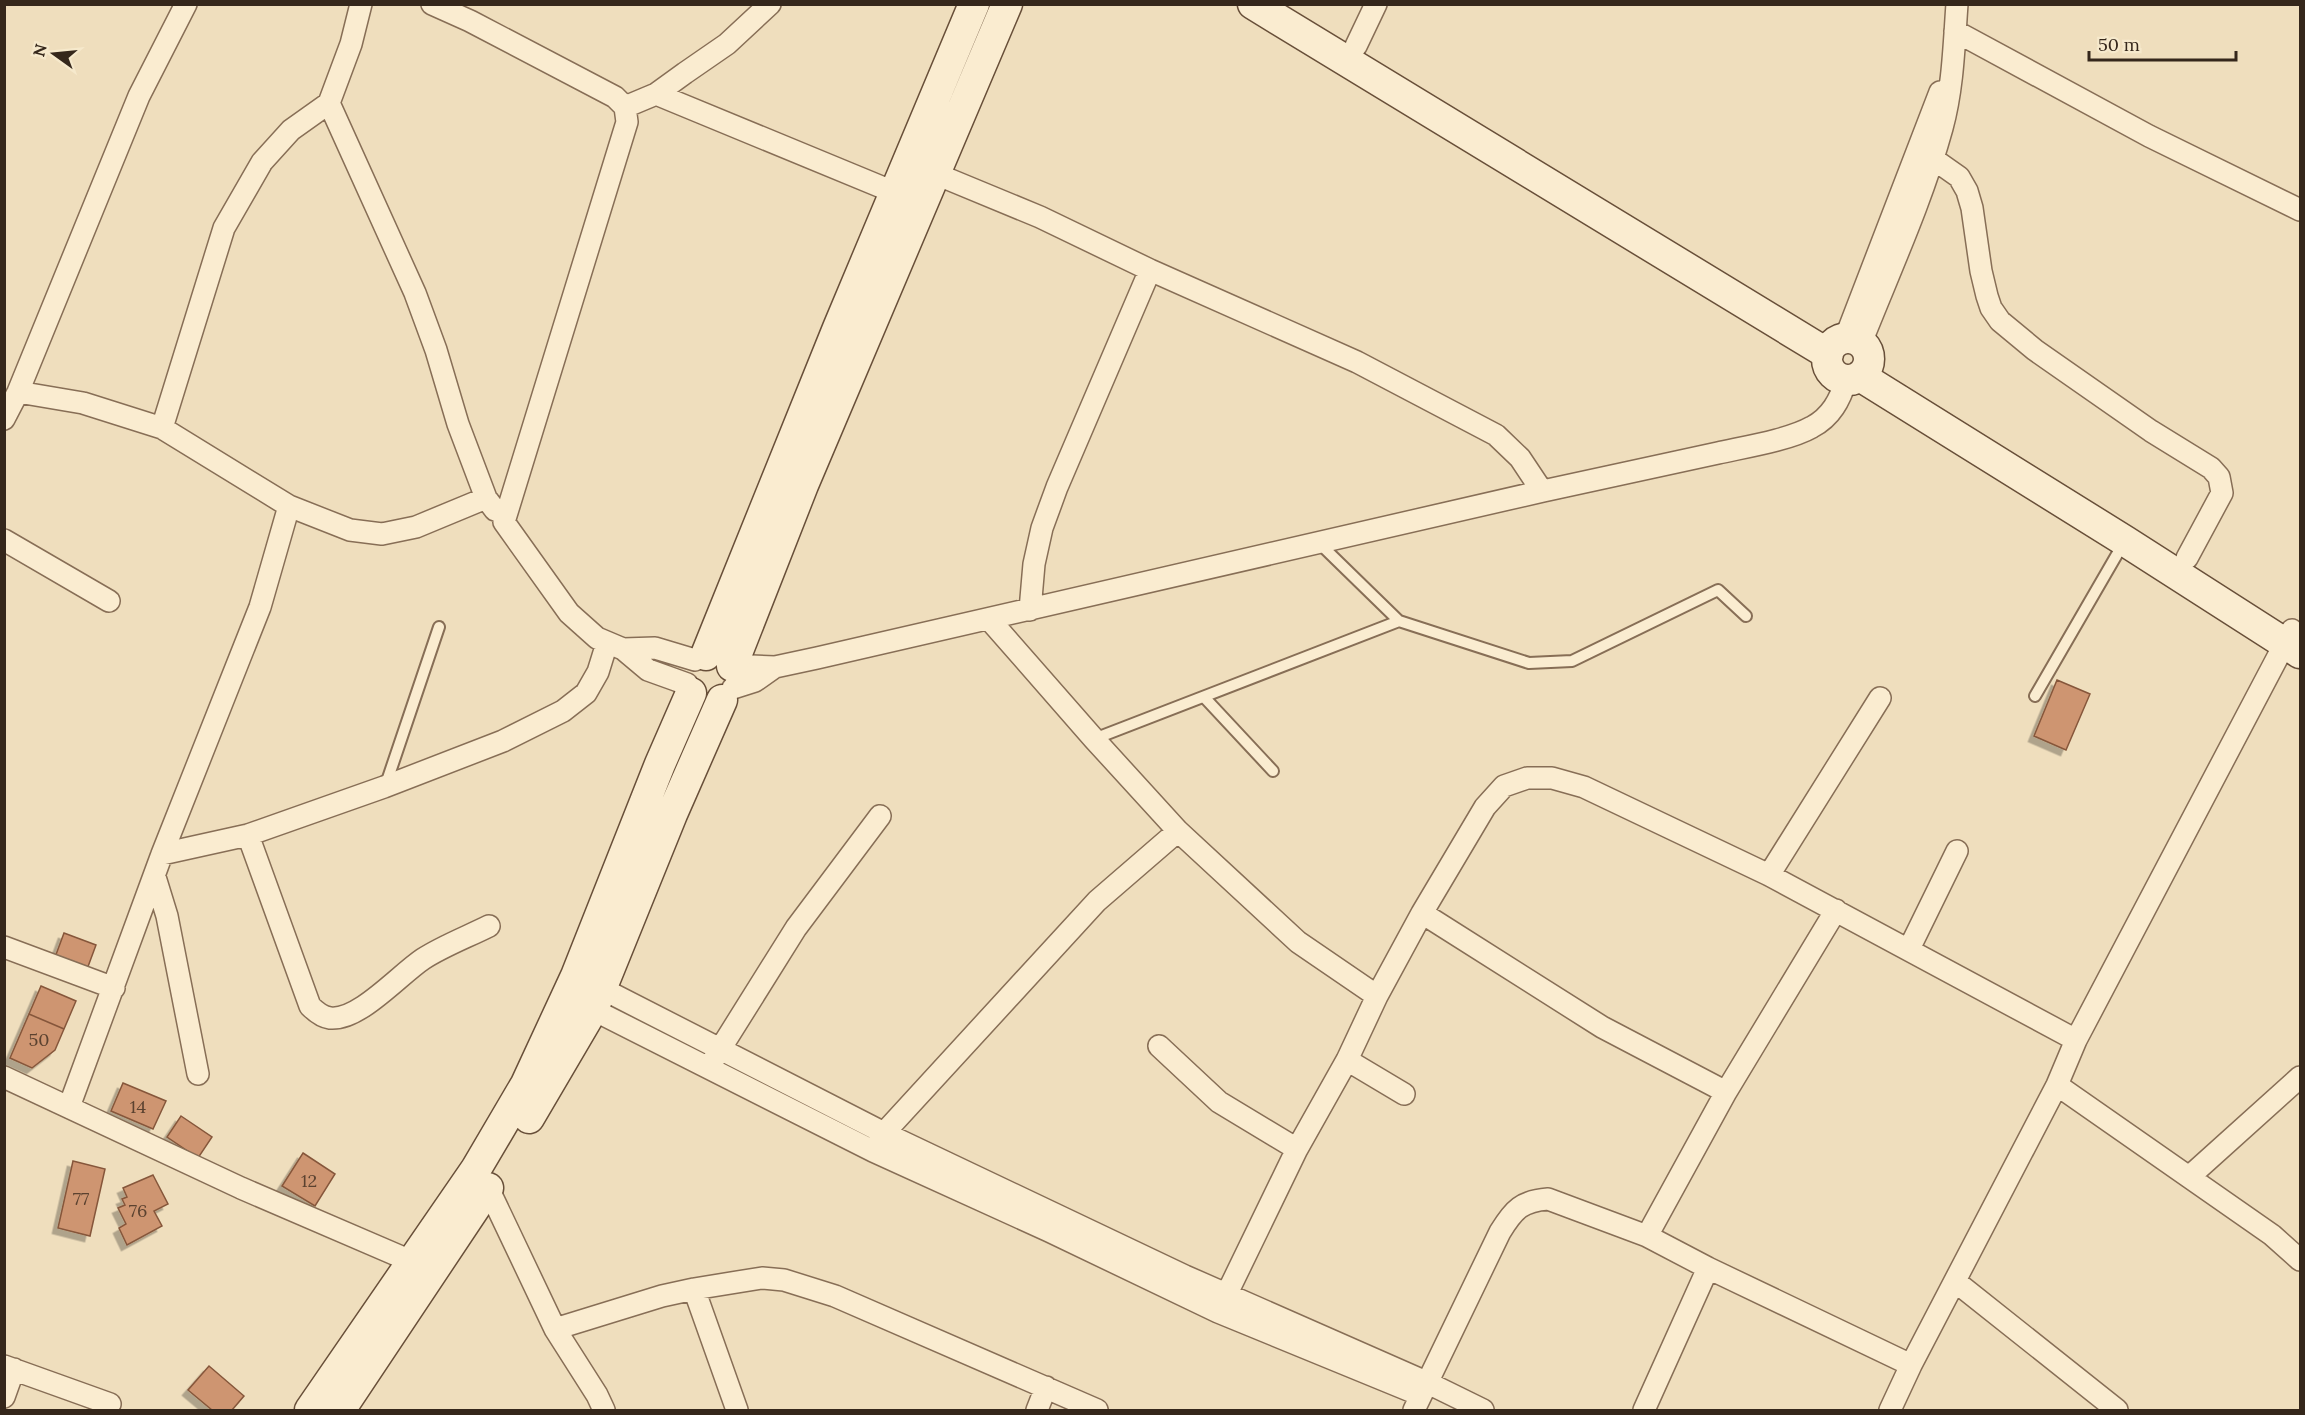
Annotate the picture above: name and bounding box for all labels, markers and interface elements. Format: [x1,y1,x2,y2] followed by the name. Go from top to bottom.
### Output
[24,24,84,84] north arrow
[2089,24,2236,62] scale bar
[2098,33,2140,56] text: 50 m
[28,42,51,59] text: N
[29,1028,50,1051] house number: 50
[130,1095,146,1118] house number: 14
[301,1169,317,1192] house number: 12
[73,1187,89,1210] house number: 77
[129,1199,147,1222] house number: 76

